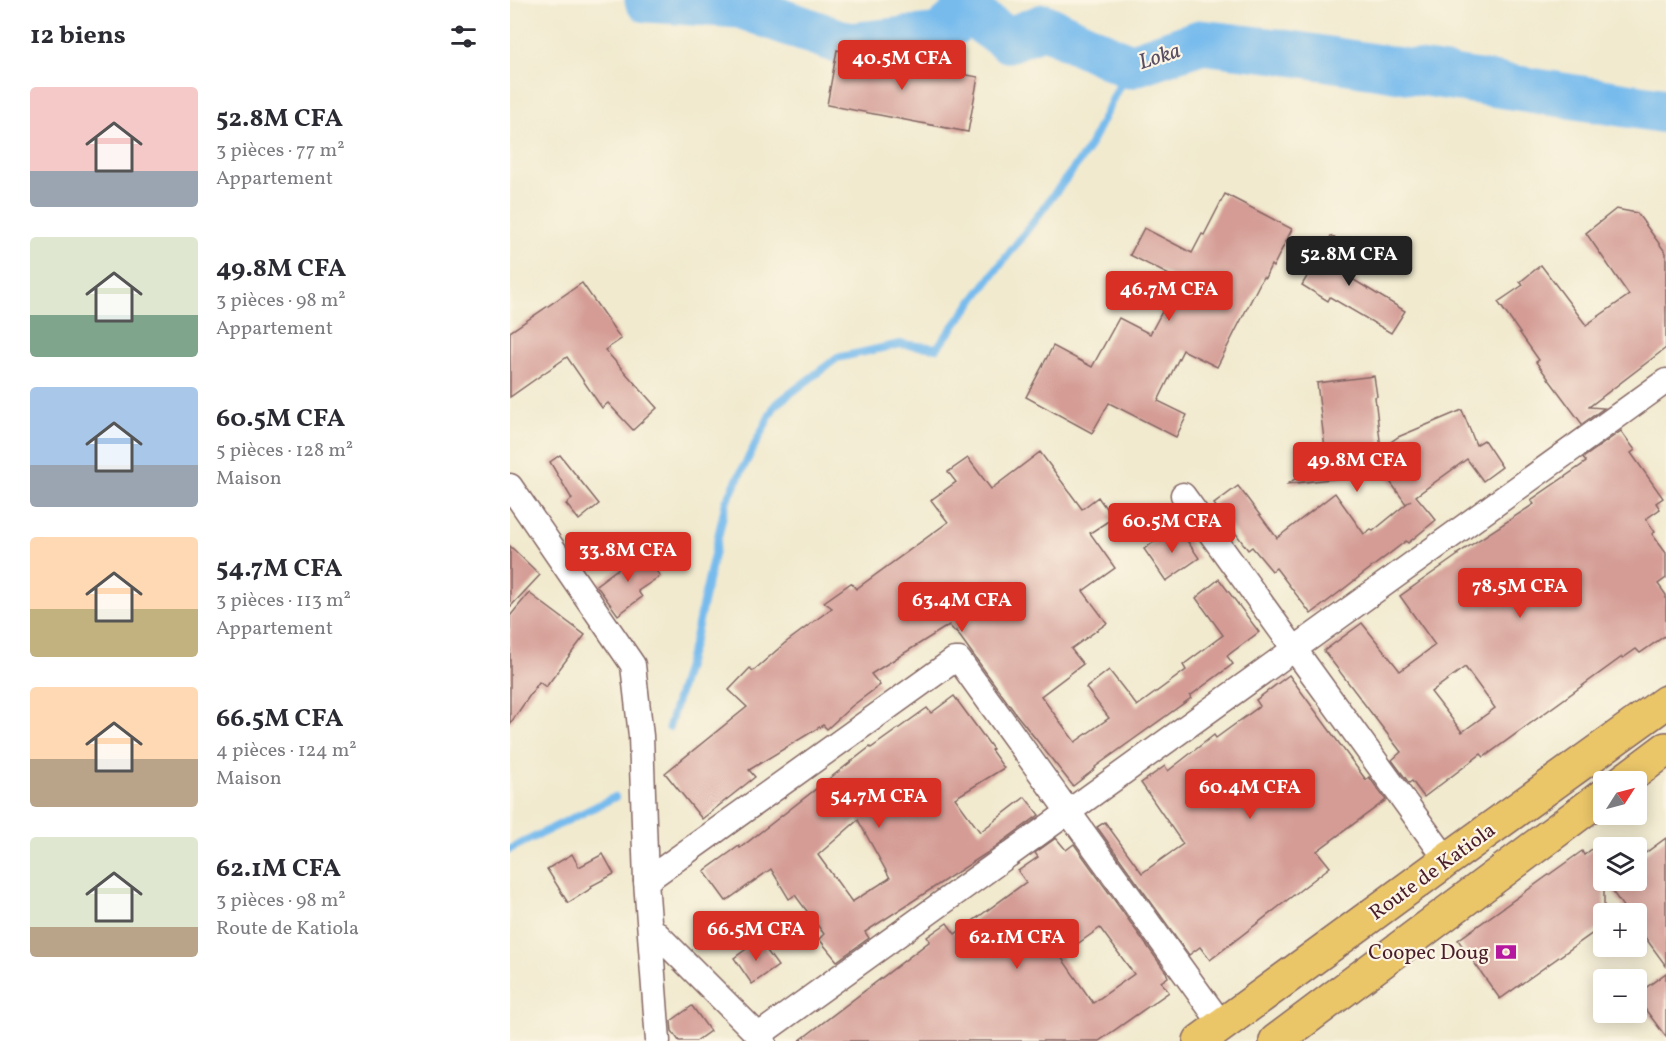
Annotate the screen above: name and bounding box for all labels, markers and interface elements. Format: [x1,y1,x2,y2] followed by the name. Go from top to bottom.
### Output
[30,18,126,54] text: 12 biens
[447,20,480,53] icon: filters
[1135,36,1185,79] water label: Loka
[833,40,971,91] pin: 40.5M CFA
[852,45,952,73] text: 40.5M CFA
[216,101,343,137] text: 52.8M CFA
[78,111,150,183] icon: home
[216,137,345,165] text: 3 pièces · 77 m²
[216,165,333,193] text: Appartement
[1280,236,1418,287] pin: 52.8M CFA
[1300,241,1398,269] text: 52.8M CFA
[216,251,346,287] text: 49.8M CFA
[78,261,150,333] icon: home
[1100,271,1238,322] pin: 46.7M CFA
[1120,276,1218,304] text: 46.7M CFA
[216,287,346,315] text: 3 pièces · 98 m²
[216,315,333,343] text: Appartement
[216,401,345,437] text: 60.5M CFA
[78,411,150,483] icon: home
[216,437,353,465] text: 5 pièces · 128 m²
[1288,442,1426,493] pin: 49.8M CFA
[1307,447,1407,475] text: 49.8M CFA
[216,465,282,493] text: Maison
[1103,503,1241,554] pin: 60.5M CFA
[1122,508,1222,536] text: 60.5M CFA
[559,532,697,583] pin: 33.8M CFA
[579,537,677,565] text: 33.8M CFA
[216,551,343,587] text: 54.7M CFA
[78,561,150,633] icon: home
[1451,568,1589,619] pin: 78.5M CFA
[1472,573,1568,601] text: 78.5M CFA
[893,582,1031,633] pin: 63.4M CFA
[216,587,351,615] text: 3 pièces · 113 m²
[912,587,1012,615] text: 63.4M CFA
[216,615,333,643] text: Appartement
[216,701,344,737] text: 66.5M CFA
[78,711,150,783] icon: home
[216,737,357,765] text: 4 pièces · 124 m²
[216,765,282,793] text: Maison
[1181,769,1319,820] pin: 60.4M CFA
[1593,771,1647,825] north arrow
[1593,771,1647,1023] map controls
[1199,774,1301,802] text: 60.4M CFA
[810,778,948,829] pin: 54.7M CFA
[830,783,928,811] text: 54.7M CFA
[1364,816,1502,928] street label: Route de Katiola
[1593,837,1647,891] button: layers
[216,851,341,887] text: 62.1M CFA
[78,861,150,933] icon: home
[216,887,346,915] text: 3 pièces · 98 m²
[1593,903,1647,957] button: +
[687,911,825,962] pin: 66.5M CFA
[216,915,359,943] text: Route de Katiola
[707,916,805,944] text: 66.5M CFA
[948,919,1086,970] pin: 62.1M CFA
[969,924,1065,952] text: 62.1M CFA
[1368,939,1489,968] place label: Coopec Doug
[1494,940,1518,964] bank icon: Coopec Doug
[1593,969,1647,1023] button: −

